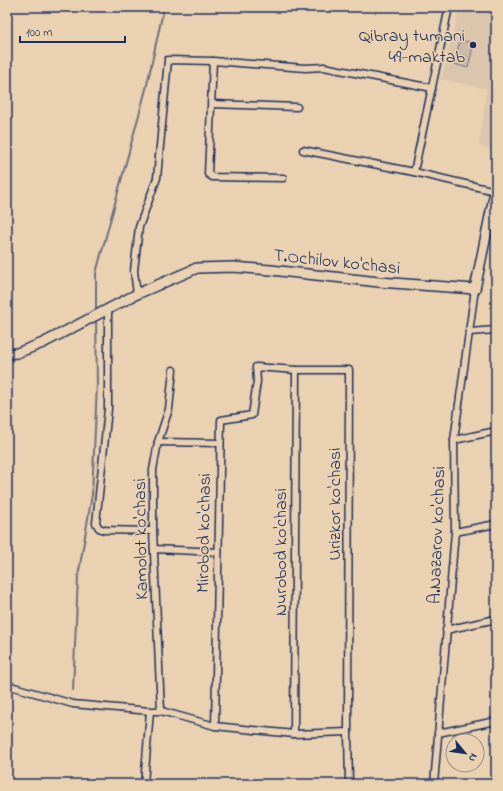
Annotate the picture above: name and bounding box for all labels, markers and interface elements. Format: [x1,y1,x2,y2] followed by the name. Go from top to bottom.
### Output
[20,18,125,44] scale bar
[26,24,53,42] text: 100 m
[359,24,465,71] place label: Qibray tumani 49-maktab
[468,40,478,50] marker: Qibray tumani 49-maktab
[272,243,401,283] street label: T.Ochilov ko'chasi
[323,448,349,560] street label: Urizkor ko'chasi
[423,466,453,605] street label: A.Nazarov ko'chasi
[191,473,219,593] street label: Mirobod ko'chasi
[128,478,156,600] street label: Kamolot ko'chasi
[269,488,295,616] street label: Nurobod ko'chasi
[445,733,485,773] north arrow
[464,750,482,764] text: N

